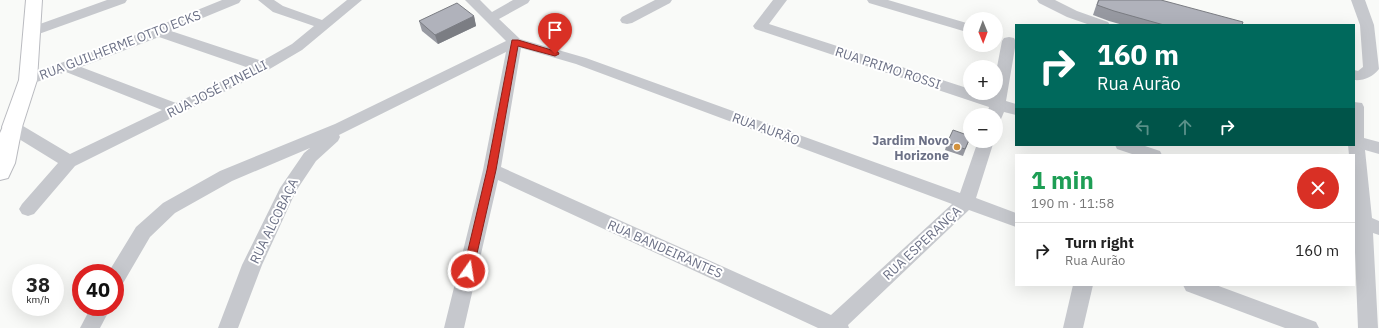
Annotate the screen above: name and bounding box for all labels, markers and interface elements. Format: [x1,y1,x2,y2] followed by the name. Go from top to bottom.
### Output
[37,6,203,84] street label: RUA GUILHERME OTTO ECKS
[963,12,1003,52] north arrow
[963,12,1003,148] map controls
[538,13,572,54] pin
[544,19,566,41] icon: arrive
[1097,36,1179,73] text: 160 m
[1031,40,1083,92] icon: right
[833,43,943,93] street label: RUA PRIMO ROSSI
[164,56,270,122] street label: RUA JOSÉ PINELLI
[963,60,1003,100] button: +
[1097,72,1181,95] text: Rua Aurão
[963,108,1003,148] button: −
[730,109,802,149] street label: RUA AURÃO
[1132,116,1154,138] icon: left
[1174,116,1196,138] icon: ahead
[1216,116,1238,138] icon: right
[872,132,949,164] place label: Jardim Novo Horizone
[952,142,962,152] marker: Jardim Novo Horizone
[1031,164,1094,196] text: 1 min
[1297,167,1339,209] button: close
[246,175,302,266] street label: RUA ALCOBAÇA
[1031,195,1114,212] text: 190 m · 11:58
[879,202,965,284] street label: RUA ESPERANÇA
[605,216,725,282] street label: RUA BANDEIRANTES
[1065,233,1134,252] text: Turn right
[1031,240,1053,262] icon: right
[1295,241,1339,260] text: 160 m
[447,250,489,292] position arrow
[1065,252,1125,269] text: Rua Aurão
[72,264,124,316] speed limit sign: 40
[26,271,50,298] text: 38
[26,293,50,306] text: km/h

